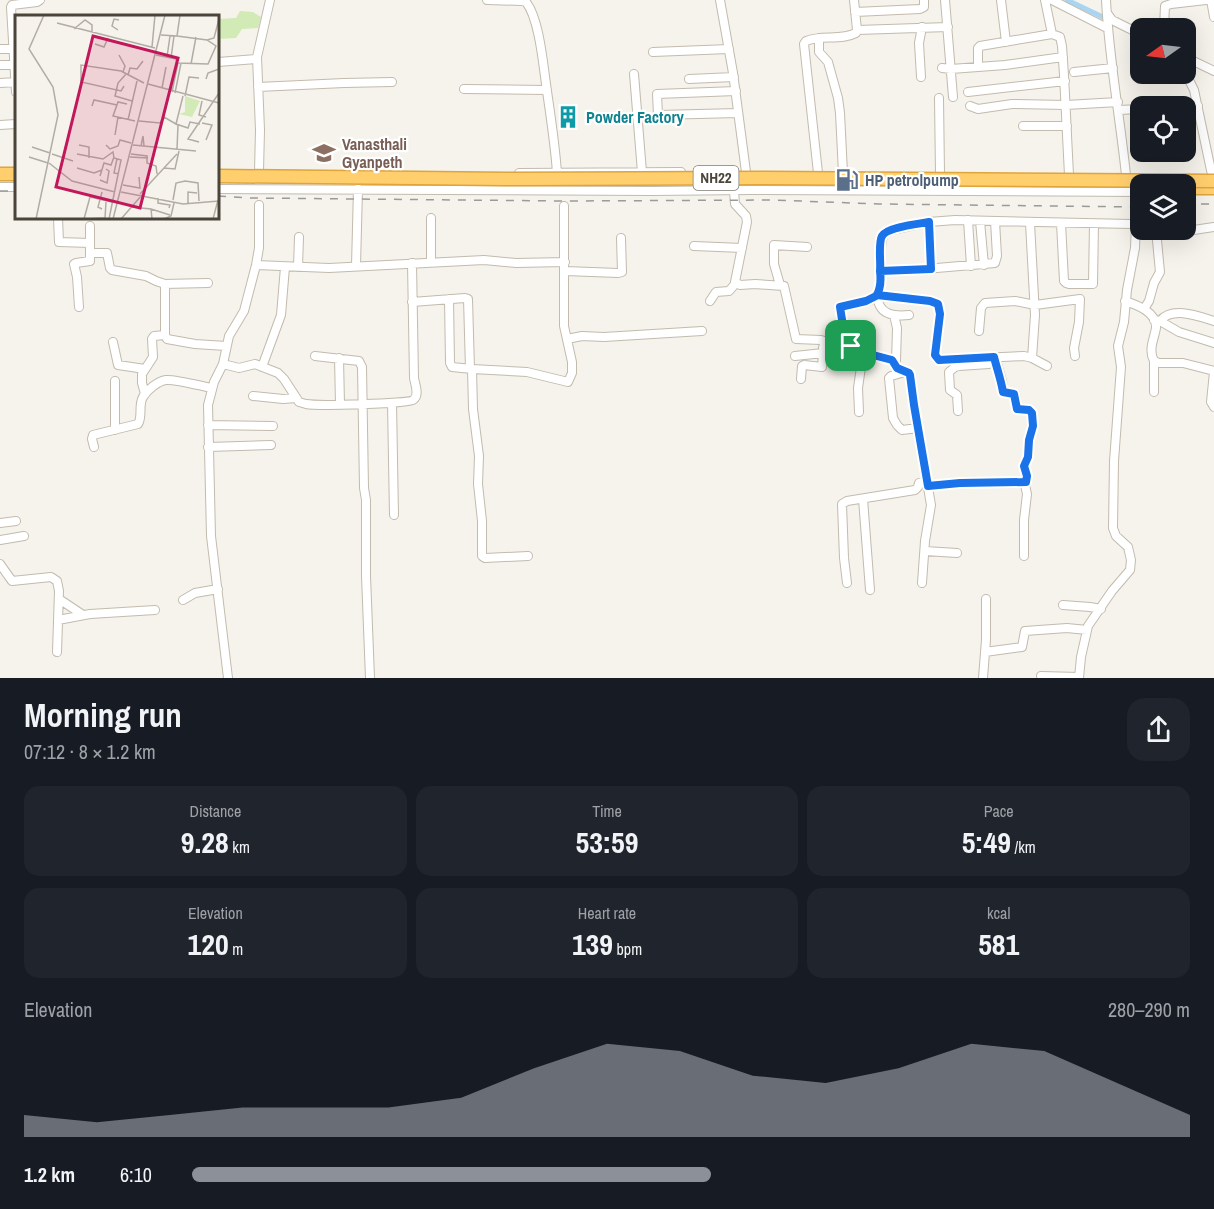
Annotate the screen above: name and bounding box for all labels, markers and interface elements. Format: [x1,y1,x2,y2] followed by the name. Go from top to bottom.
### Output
[15,15,219,219] inset map
[1130,18,1196,84] north arrow
[1130,18,1196,240] map controls
[1130,96,1196,162] button: locate
[555,104,581,130] building icon: Powder Factory
[586,106,684,128] place label: Powder Factory
[342,133,407,173] place label: Vanasthali Gyanpeth
[311,140,337,166] school or university icon: Vanasthali Gyanpeth
[694,166,738,190] road number: NH22
[834,167,860,193] fuel station icon: HP petrolpump
[865,169,959,191] place label: HP petrolpump
[1130,174,1196,240] button: layers
[825,320,876,371] pin
[834,329,867,362] icon: arrive
[24,693,182,737] text: Morning run
[1127,698,1190,761] button: share
[24,738,156,765] text: 07:12 · 8 × 1.2 km
[189,800,241,822] text: Distance
[592,800,622,822] text: Time
[984,800,1014,822] text: Pace
[181,822,229,862] text: 9.28
[576,822,638,862] text: 53:59
[962,822,1011,862] text: 5:49
[229,836,250,858] text: km
[1011,836,1036,858] text: /km
[188,902,243,924] text: Elevation
[578,902,636,924] text: Heart rate
[987,902,1010,924] text: kcal
[188,924,229,964] text: 120
[572,924,613,964] text: 139
[978,924,1019,964] text: 581
[229,938,243,960] text: m
[613,938,642,960] text: bpm
[24,996,92,1023] text: Elevation
[1108,996,1190,1023] text: 280–290 m
[24,1161,75,1188] text: 1.2 km
[120,1161,152,1188] text: 6:10

